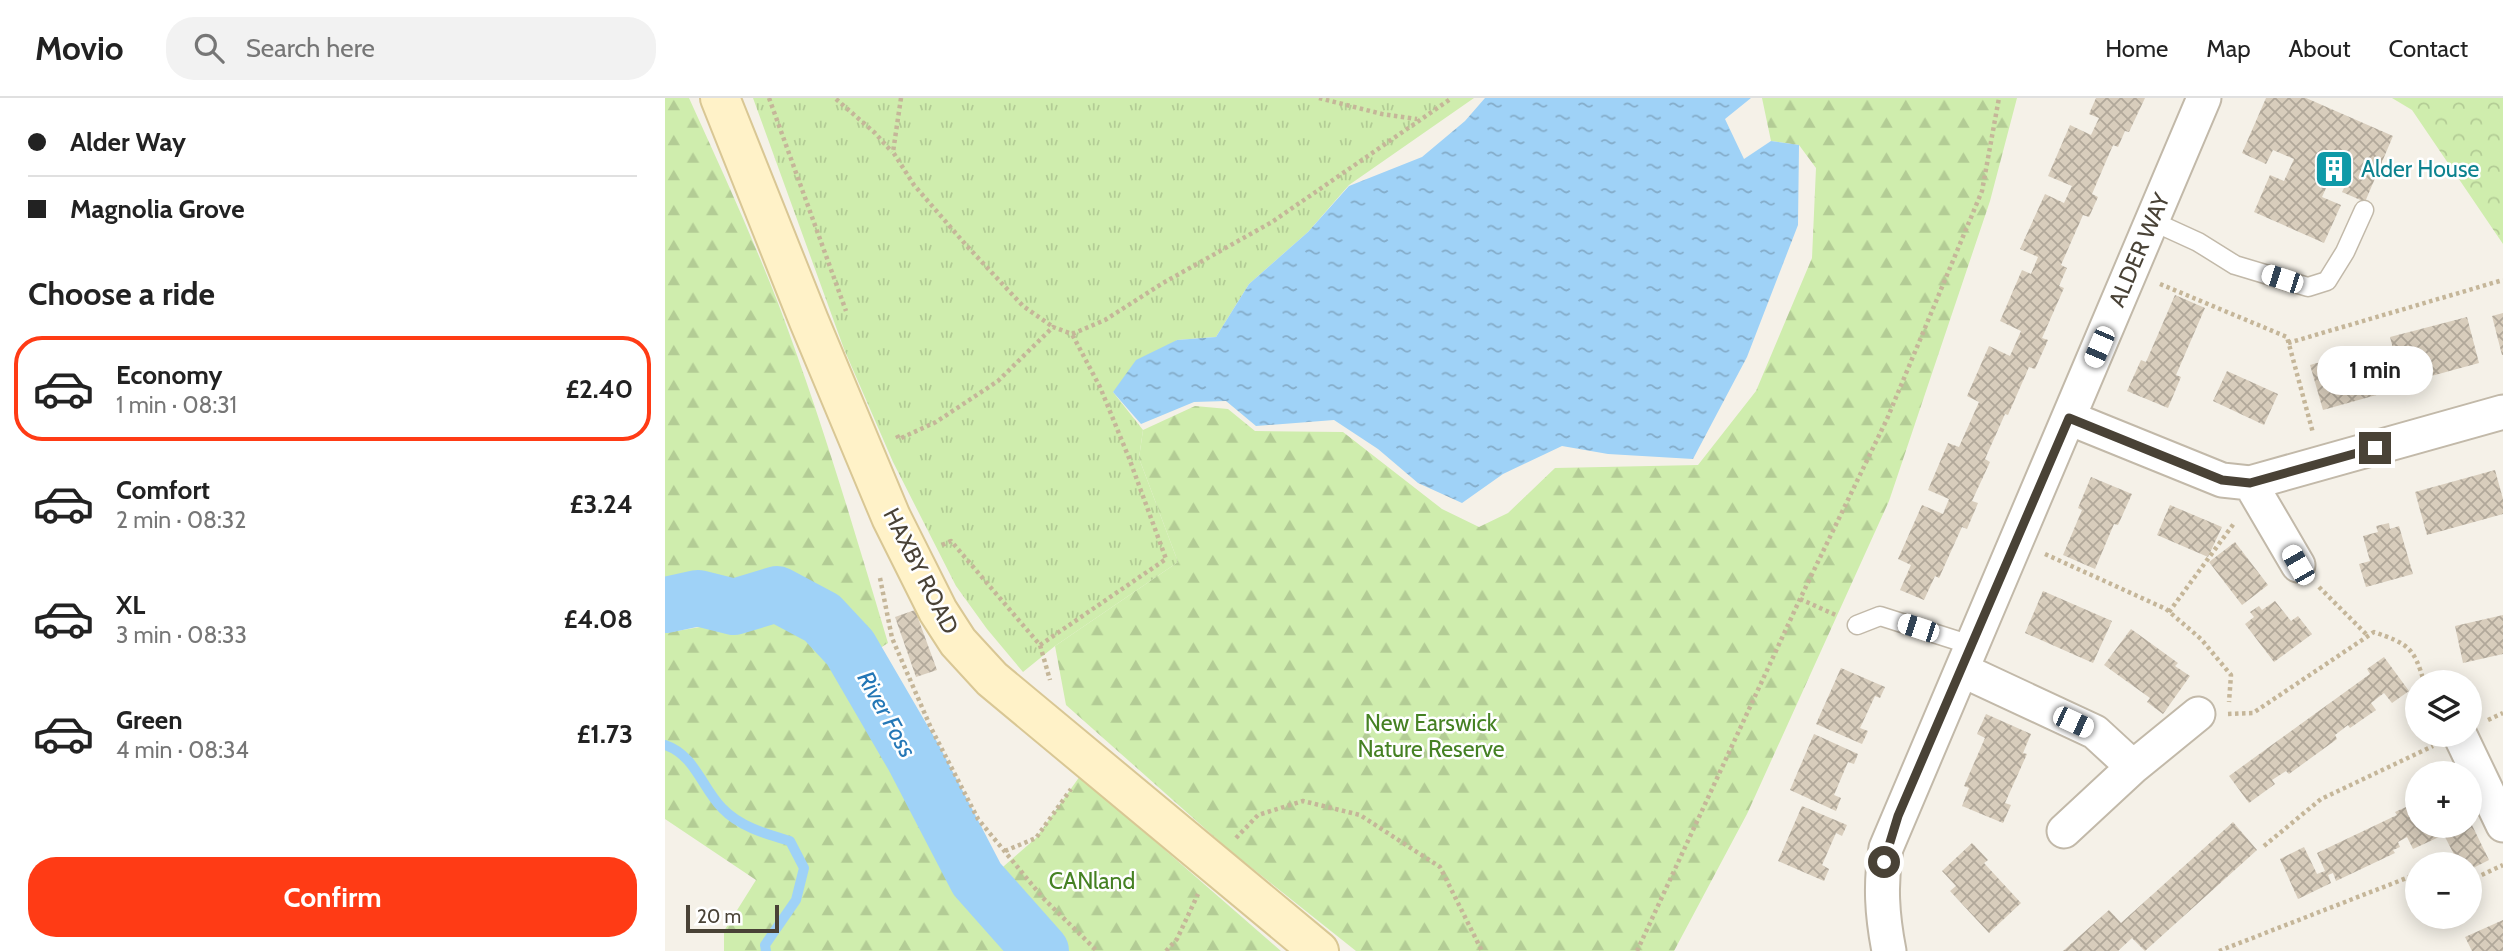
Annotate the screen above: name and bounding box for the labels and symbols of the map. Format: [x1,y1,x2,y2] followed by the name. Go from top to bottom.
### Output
[2313,148,2355,190] building icon: Alder House
[2361,155,2479,183] place label: Alder House
[2103,188,2176,311] street label: ALDER WAY
[2259,263,2306,295] car
[2082,324,2117,370] car
[2317,346,2433,396] callout: 1 min
[2359,432,2391,464] route end
[877,503,965,639] street label: HAXBY ROAD
[2279,542,2318,588] car
[1895,612,1942,644] car
[851,666,923,762] water label: River Foss
[2050,704,2097,740] car
[1357,709,1505,763] park label: New Earswick Nature Reserve
[1868,846,1900,878] route start
[1049,867,1135,895] park label: CANland
[686,902,779,934] scale bar

